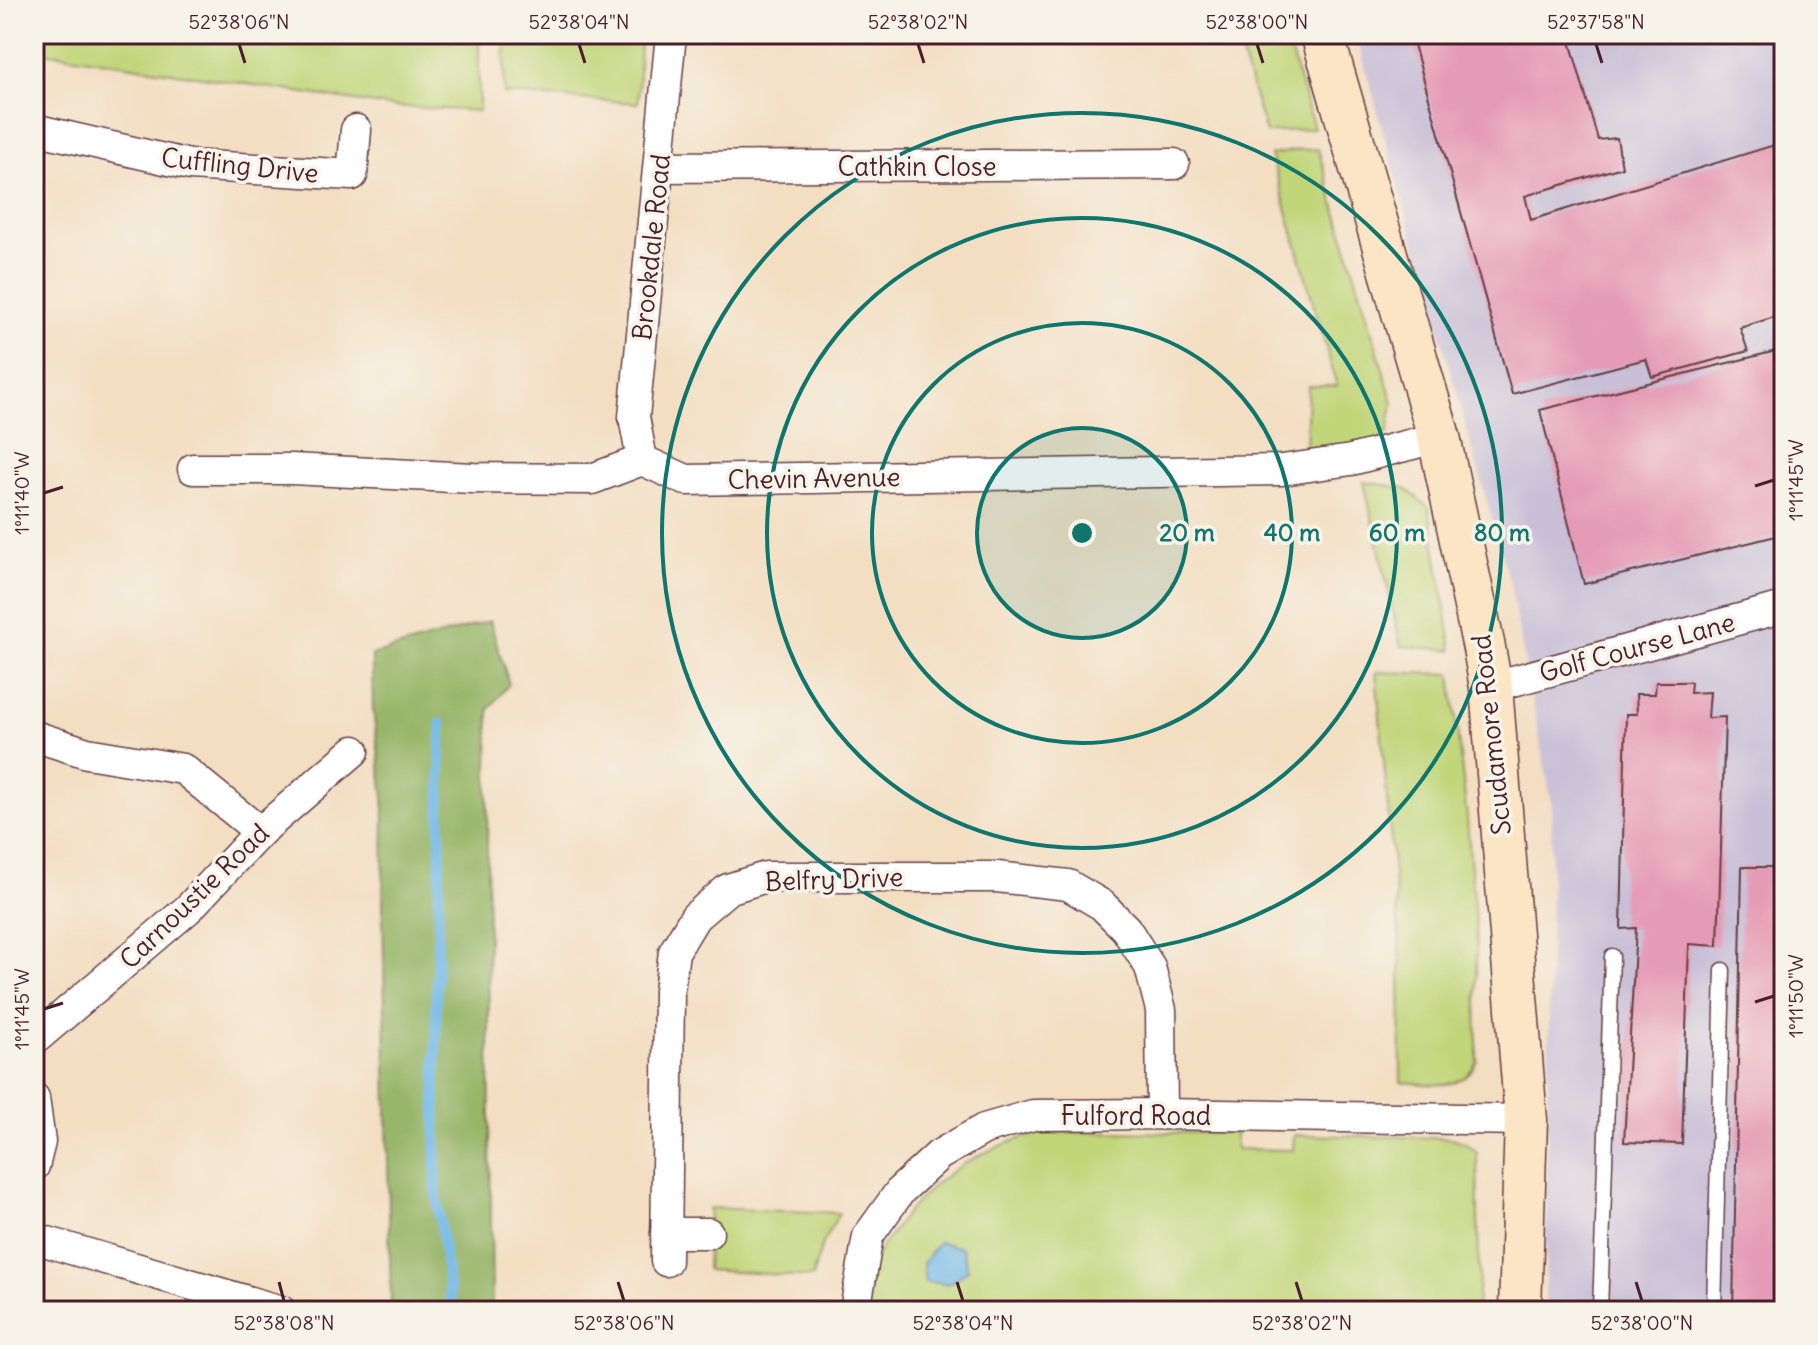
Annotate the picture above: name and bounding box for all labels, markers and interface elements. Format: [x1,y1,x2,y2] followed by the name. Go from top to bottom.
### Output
[188,9,290,34] text: 52°38'06"N
[528,9,630,34] text: 52°38'04"N
[868,9,968,34] text: 52°38'02"N
[1206,9,1308,34] text: 52°38'00"N
[1547,9,1645,34] text: 52°37'58"N
[160,140,320,190] street label: Cuffling Drive
[837,150,997,183] street label: Cathkin Close
[625,152,677,342] street label: Brookdale Road
[1783,439,1808,521] text: 1°11'45"W
[9,451,34,535] text: 1°11'40"W
[727,460,901,496] street label: Chevin Avenue
[1159,517,1215,547] text: 20 m
[1264,517,1320,547] text: 40 m
[1369,517,1425,547] text: 60 m
[1474,517,1530,547] text: 80 m
[1068,519,1096,547] centre of rings
[1536,605,1738,689] street label: Golf Course Lane
[1464,633,1518,837] street label: Scudamore Road
[112,816,276,976] street label: Carnoustie Road
[764,860,904,898] street label: Belfry Drive
[1783,954,1808,1038] text: 1°11'50"W
[9,968,34,1050] text: 1°11'45"W
[1061,1099,1211,1132] street label: Fulford Road
[233,1310,335,1335] text: 52°38'08"N
[573,1310,675,1335] text: 52°38'06"N
[912,1310,1014,1335] text: 52°38'04"N
[1252,1310,1352,1335] text: 52°38'02"N
[1591,1310,1693,1335] text: 52°38'00"N

